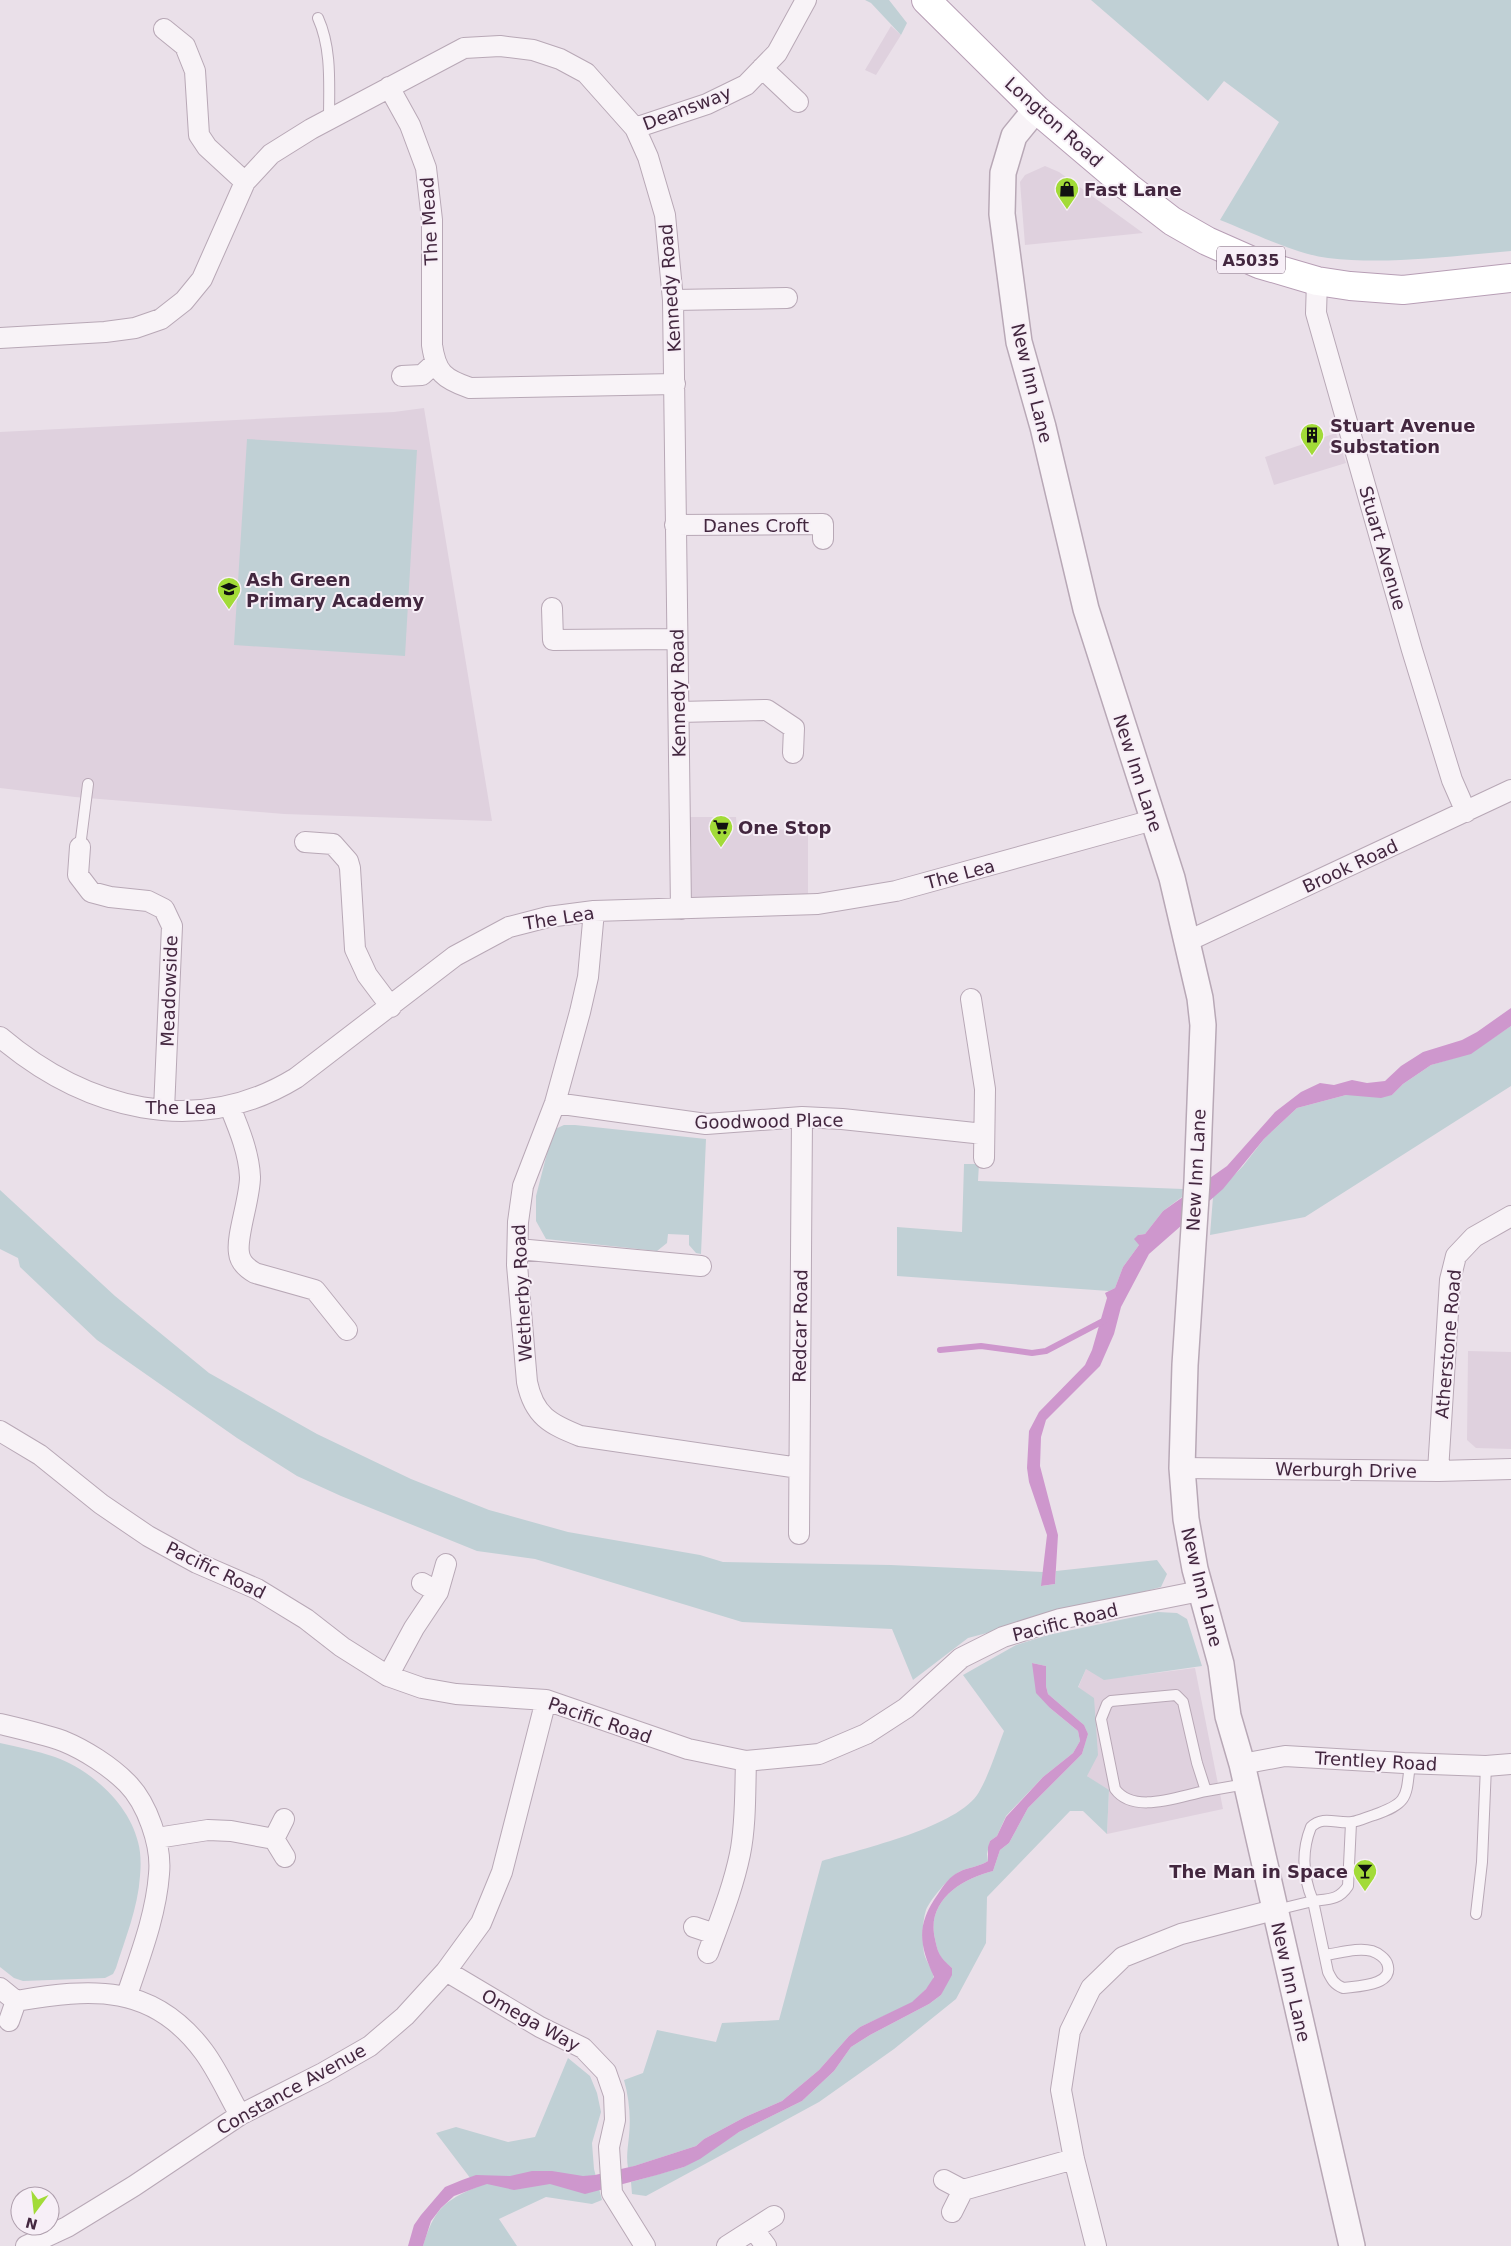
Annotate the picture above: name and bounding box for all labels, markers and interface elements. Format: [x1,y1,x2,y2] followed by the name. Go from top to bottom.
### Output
[1001,73,1107,171] street label: Longton Road
[640,81,735,134] street label: Deansway
[416,176,442,267] street label: The Mead
[1054,176,1080,210] shop icon: Fast Lane
[1084,179,1182,200] place label: Fast Lane
[655,223,685,353] street label: Kennedy Road
[1217,246,1285,274] road number: A5035
[1007,321,1057,445] street label: New Inn Lane
[1330,415,1475,457] place label: Stuart Avenue Substation
[1299,422,1325,456] building icon: Stuart Avenue Substation
[1355,484,1411,612] street label: Stuart Avenue
[703,515,809,536] street label: Danes Croft
[246,569,425,611] place label: Ash Green Primary Academy
[216,576,242,610] school or university icon: Ash Green Primary Academy
[666,628,690,758] street label: Kennedy Road
[1109,712,1167,834] street label: New Inn Lane
[708,814,734,848] supermarket icon: One Stop
[738,817,832,838] place label: One Stop
[1299,835,1401,897] street label: Brook Road
[922,855,997,894] street label: The Lea
[521,902,596,934] street label: The Lea
[157,935,181,1047] street label: Meadowside
[144,1097,217,1118] street label: The Lea
[1182,1108,1210,1232] street label: New Inn Lane
[694,1109,844,1133] street label: Goodwood Place
[508,1224,536,1362] street label: Wetherby Road
[1431,1268,1465,1420] street label: Atherstone Road
[789,1269,811,1383] street label: Redcar Road
[1275,1458,1417,1482] street label: Werburgh Drive
[1177,1525,1227,1649] street label: New Inn Lane
[163,1537,269,1603] street label: Pacific Road
[1010,1599,1120,1645] street label: Pacific Road
[545,1692,655,1748] street label: Pacific Road
[1313,1747,1438,1775] street label: Trentley Road
[1352,1858,1378,1892] bar icon: The Man in Space
[1169,1861,1348,1882] place label: The Man in Space
[1267,1920,1315,2044] street label: New Inn Lane
[478,1984,584,2056] street label: Omega Way
[213,2039,369,2139] street label: Constance Avenue
[10,2186,60,2236] north arrow
[24,2214,39,2233] text: N

